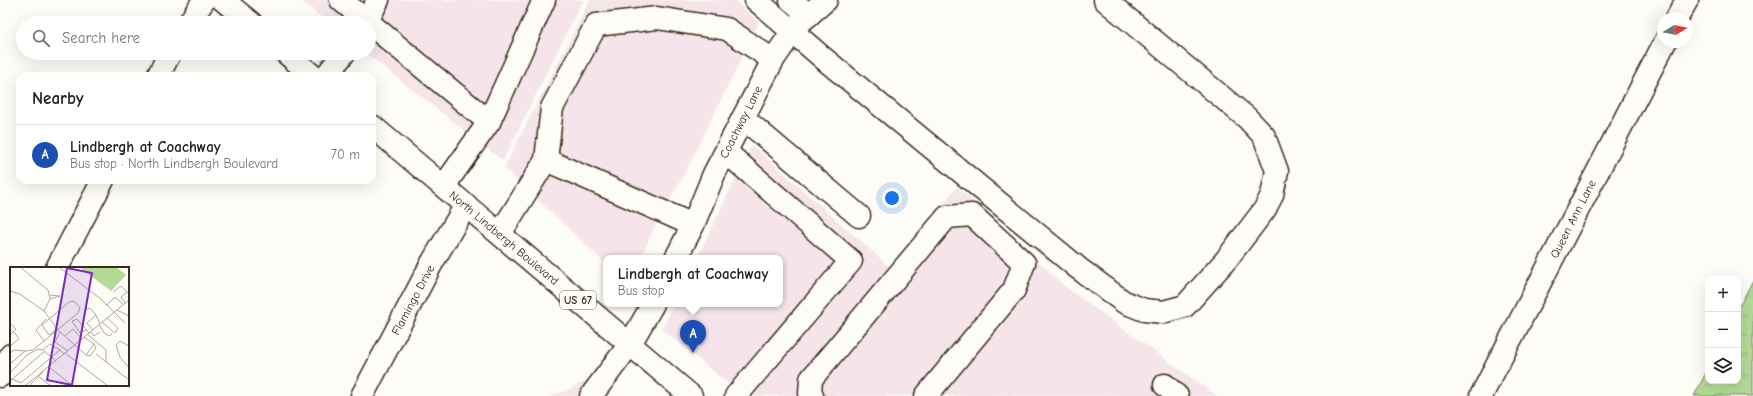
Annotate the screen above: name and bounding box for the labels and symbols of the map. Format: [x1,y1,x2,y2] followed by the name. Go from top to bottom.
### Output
[1657,12,1693,48] north arrow
[717,83,765,161] street label: Coachway Lane
[1547,177,1599,261] street label: Queen Ann Lane
[446,188,562,288] street label: North Lindbergh Boulevard
[882,188,902,208] your location
[389,262,437,338] street label: Flamingo Drive
[10,267,129,386] inset map
[560,291,596,309] road number: US 67
[680,320,706,353] pin: A

